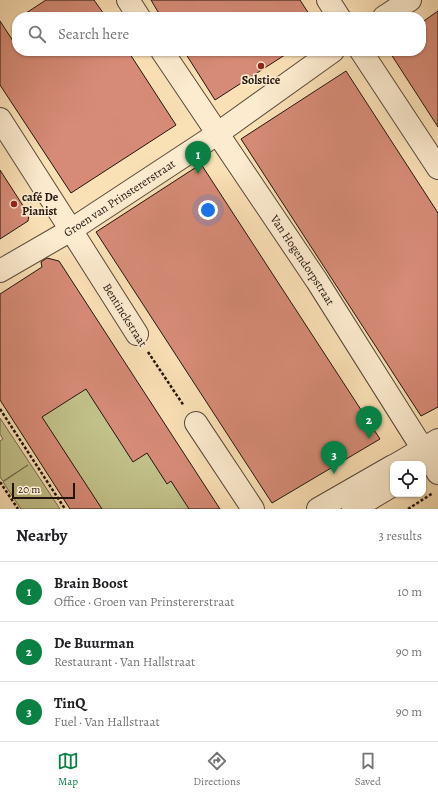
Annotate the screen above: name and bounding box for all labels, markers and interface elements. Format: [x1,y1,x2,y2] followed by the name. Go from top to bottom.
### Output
[12,12,426,56] search box
[26,23,48,45] icon: search
[58,24,129,44] text: Search here
[256,61,266,71] marker: Solstice
[242,72,281,88] place label: Solstice
[185,141,211,174] pin: 1
[61,156,178,241] street label: Groen van Prinstererstraat
[22,189,59,219] place label: café De Pianist
[9,199,19,209] marker: café De Pianist
[198,200,218,220] your location
[266,211,338,308] street label: Van Hogendorpstraat
[99,280,151,350] street label: Bentinckstraat
[356,406,382,439] pin: 2
[321,441,347,474] pin: 3
[390,461,426,497] map controls
[390,461,426,497] button: locate
[12,481,75,500] scale bar
[18,482,40,497] text: 20 m
[16,524,67,547] text: Nearby
[378,527,422,544] text: 3 results
[54,573,128,593] text: Brain Boost
[27,583,31,600] text: 1
[397,583,422,600] text: 10 m
[54,593,235,610] text: Office · Groen van Prinstererstraat
[54,633,134,653] text: De Buurman
[26,643,32,660] text: 2
[396,643,422,660] text: 90 m
[54,653,195,670] text: Restaurant · Van Hallstraat
[54,693,85,713] text: TinQ
[26,703,32,720] text: 3
[396,703,422,720] text: 90 m
[54,713,160,730] text: Fuel · Van Hallstraat
[57,750,79,789] tab: Map
[193,750,241,789] tab: Directions
[355,750,381,789] tab: Saved

